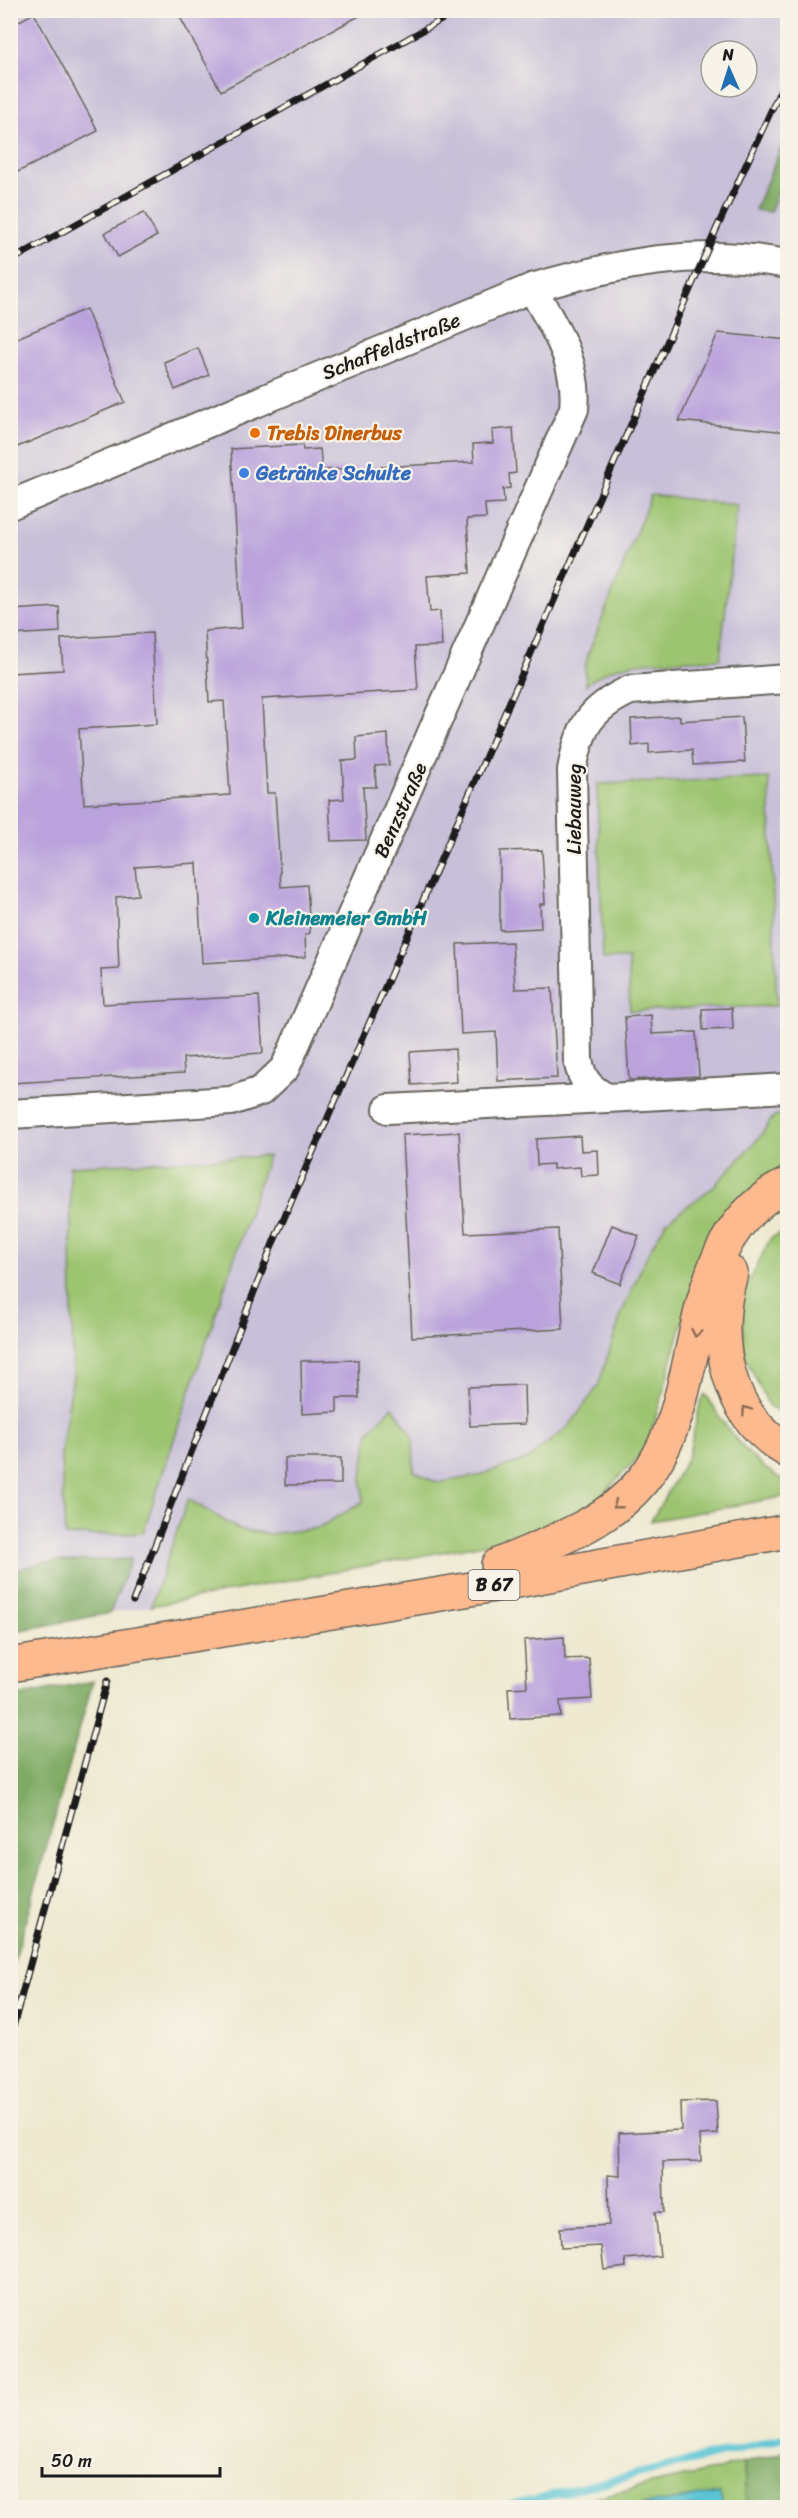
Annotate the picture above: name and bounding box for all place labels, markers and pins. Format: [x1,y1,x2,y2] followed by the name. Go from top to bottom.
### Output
[267,416,403,451] place label: Trebis Dinerbus
[248,426,262,440] marker: Trebis Dinerbus
[255,456,412,491] place label: Getränke Schulte
[237,466,251,480] marker: Getränke Schulte
[265,901,428,936] place label: Kleinemeier GmbH
[247,911,261,925] marker: Kleinemeier GmbH

